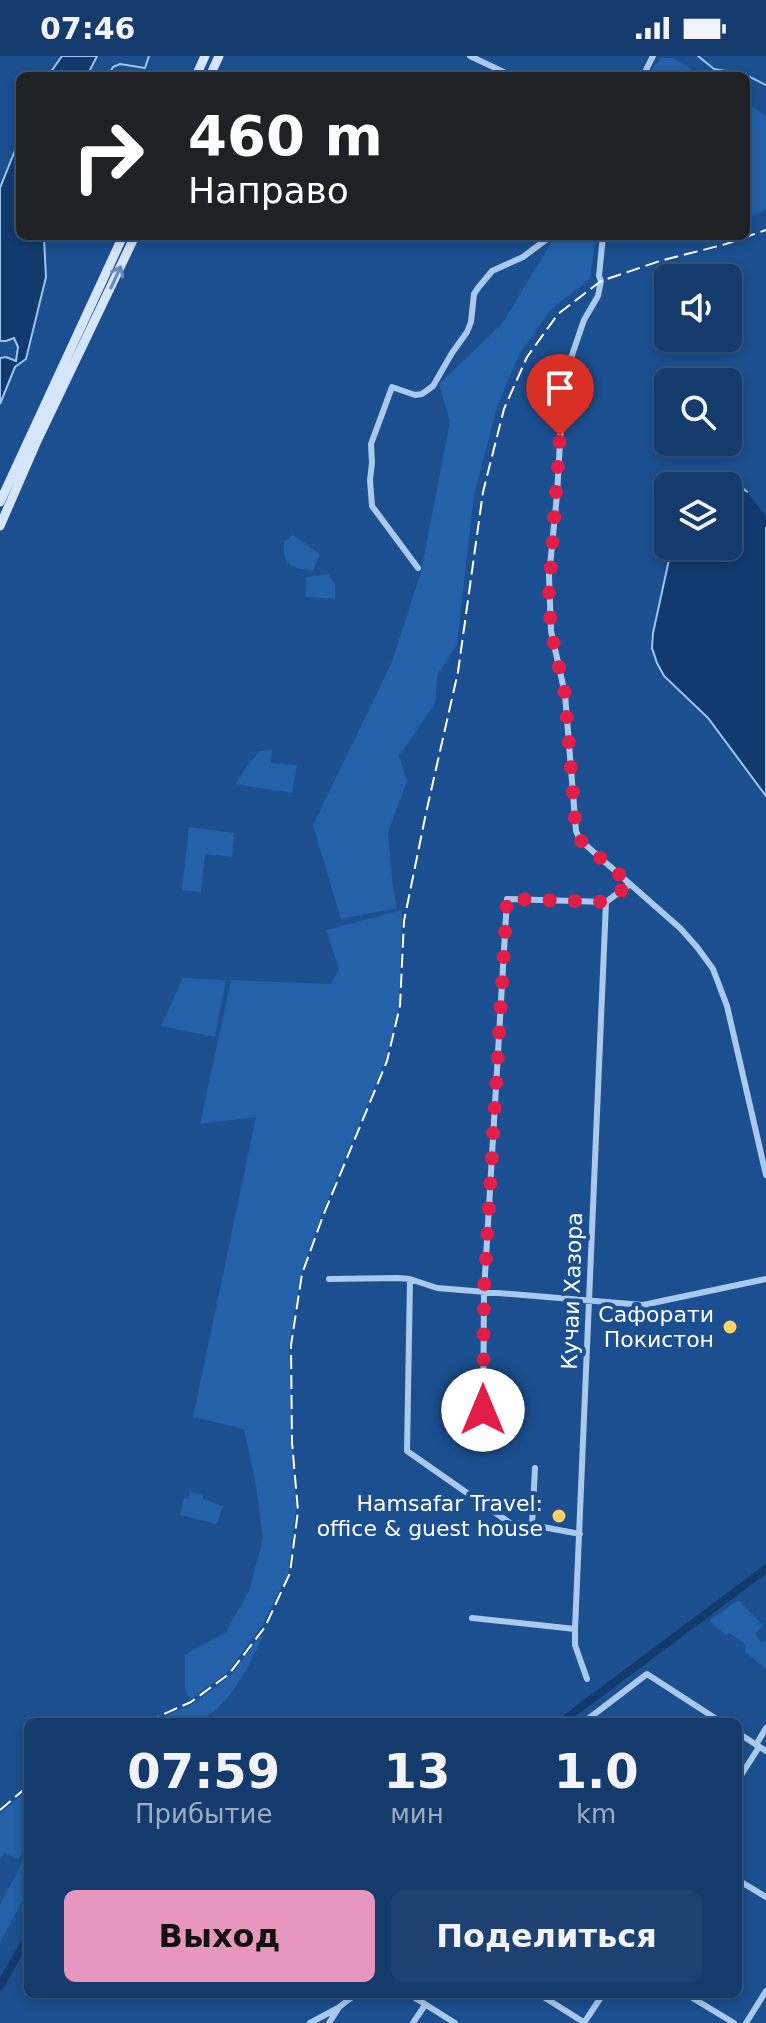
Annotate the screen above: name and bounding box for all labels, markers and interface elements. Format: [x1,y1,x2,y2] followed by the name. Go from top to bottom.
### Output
[40,11,136,46] text: 07:46
[188,103,383,168] text: 460 m
[56,104,160,208] icon: right
[188,170,349,211] text: Направо
[654,264,742,560] map controls
[654,264,742,352] button: sound
[109,266,124,290] one-way arrow
[526,354,594,436] pin
[538,366,582,410] icon: arrive
[654,368,742,456] button: search
[654,472,742,560] button: layers
[557,1212,587,1370] street label: Кучаи Хазора
[598,1302,714,1352] place label: Сафорати Покистон
[721,1318,739,1336] marker: Сафорати Покистон
[441,1368,525,1452] position arrow
[317,1491,543,1541] place label: Hamsafar Travel: office & guest house
[550,1507,568,1525] marker: Hamsafar Travel: office & guest house
[127,1743,280,1799] text: 07:59
[383,1743,450,1799] text: 13
[554,1743,639,1799] text: 1.0
[135,1799,273,1829] text: Прибытие
[390,1799,444,1829] text: мин
[576,1799,616,1829] text: km
[64,1890,375,1982] button: Выход
[391,1890,702,1982] button: Поделиться

